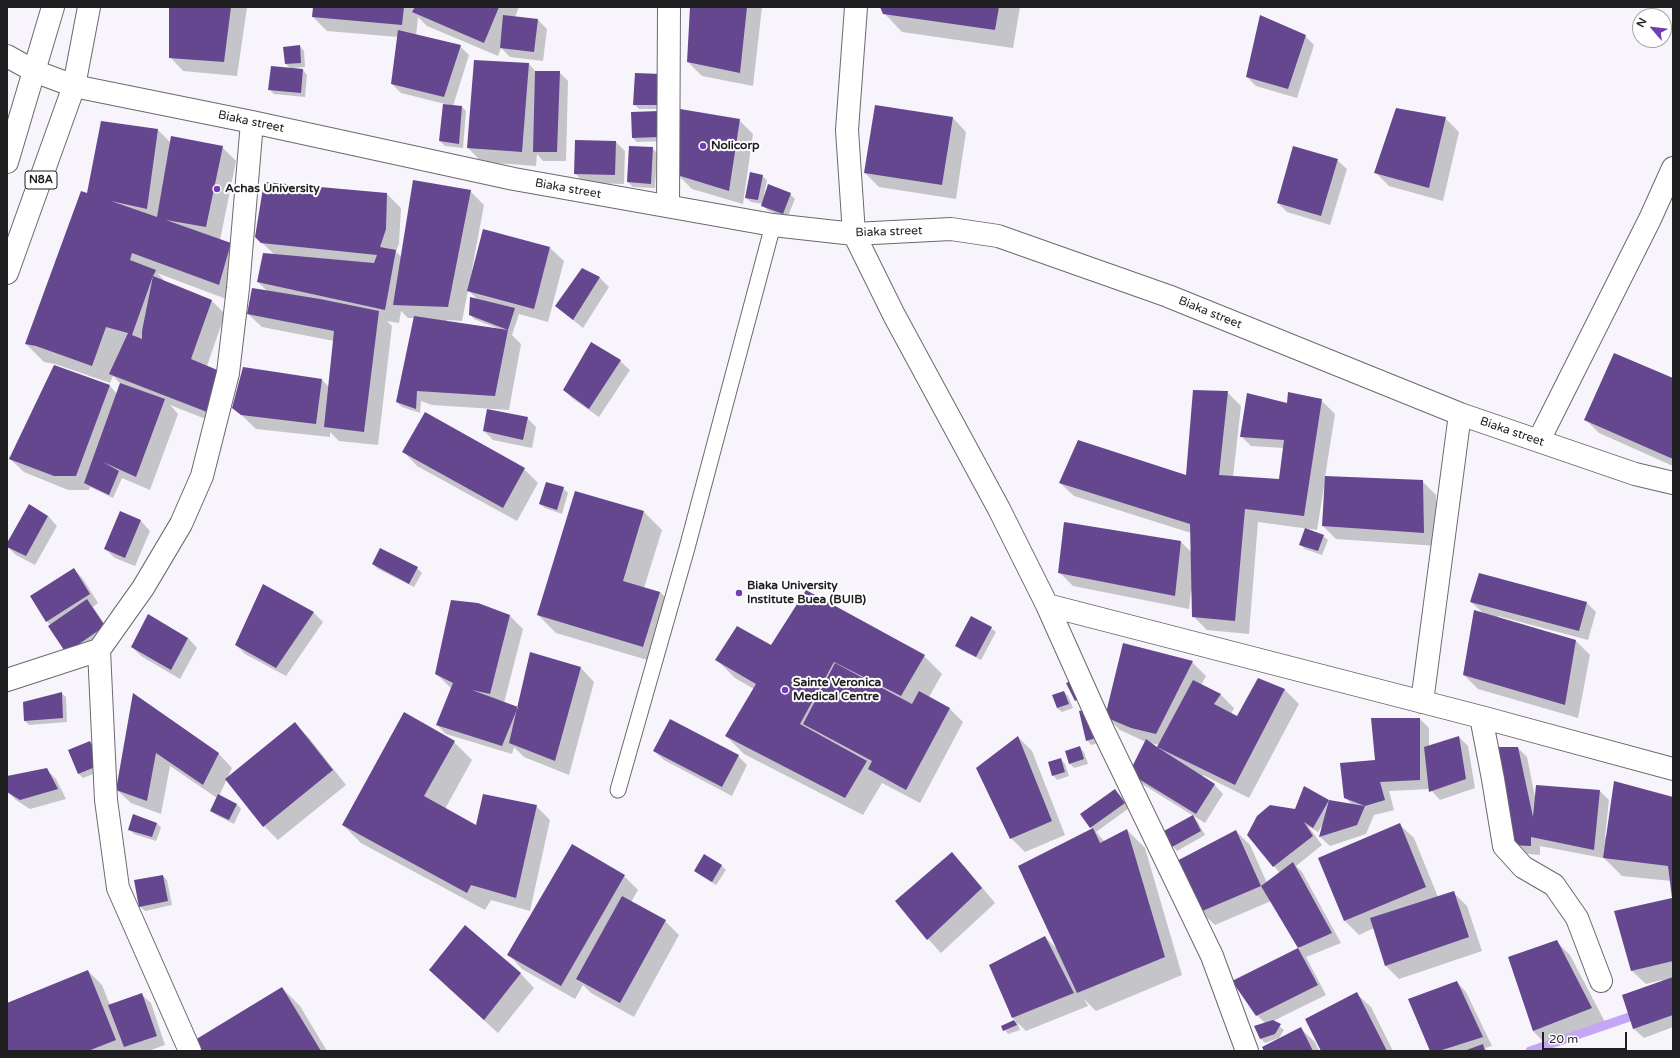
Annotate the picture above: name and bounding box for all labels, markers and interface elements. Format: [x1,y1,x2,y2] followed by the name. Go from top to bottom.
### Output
[1632,8,1672,48] north arrow
[1634,16,1650,30] text: N
[217,108,285,136] street label: Biaka street
[711,139,760,153] place label: Nolicorp
[698,141,708,151] marker: Nolicorp
[25,171,57,189] road number: N8A
[534,176,602,202] street label: Biaka street
[225,182,320,196] place label: Achas University
[212,184,222,194] marker: Achas University
[855,224,923,240] street label: Biaka street
[1176,294,1244,332] street label: Biaka street
[1478,414,1546,450] street label: Biaka street
[747,579,866,607] place label: Biaka University Institute Buea (BUIB)
[734,588,744,598] marker: Biaka University Institute Buea (BUIB)
[793,676,881,704] place label: Sainte Veronica Medical Centre
[780,685,790,695] marker: Sainte Veronica Medical Centre
[1544,1024,1629,1050] scale bar
[1549,1032,1578,1046] text: 20 m

